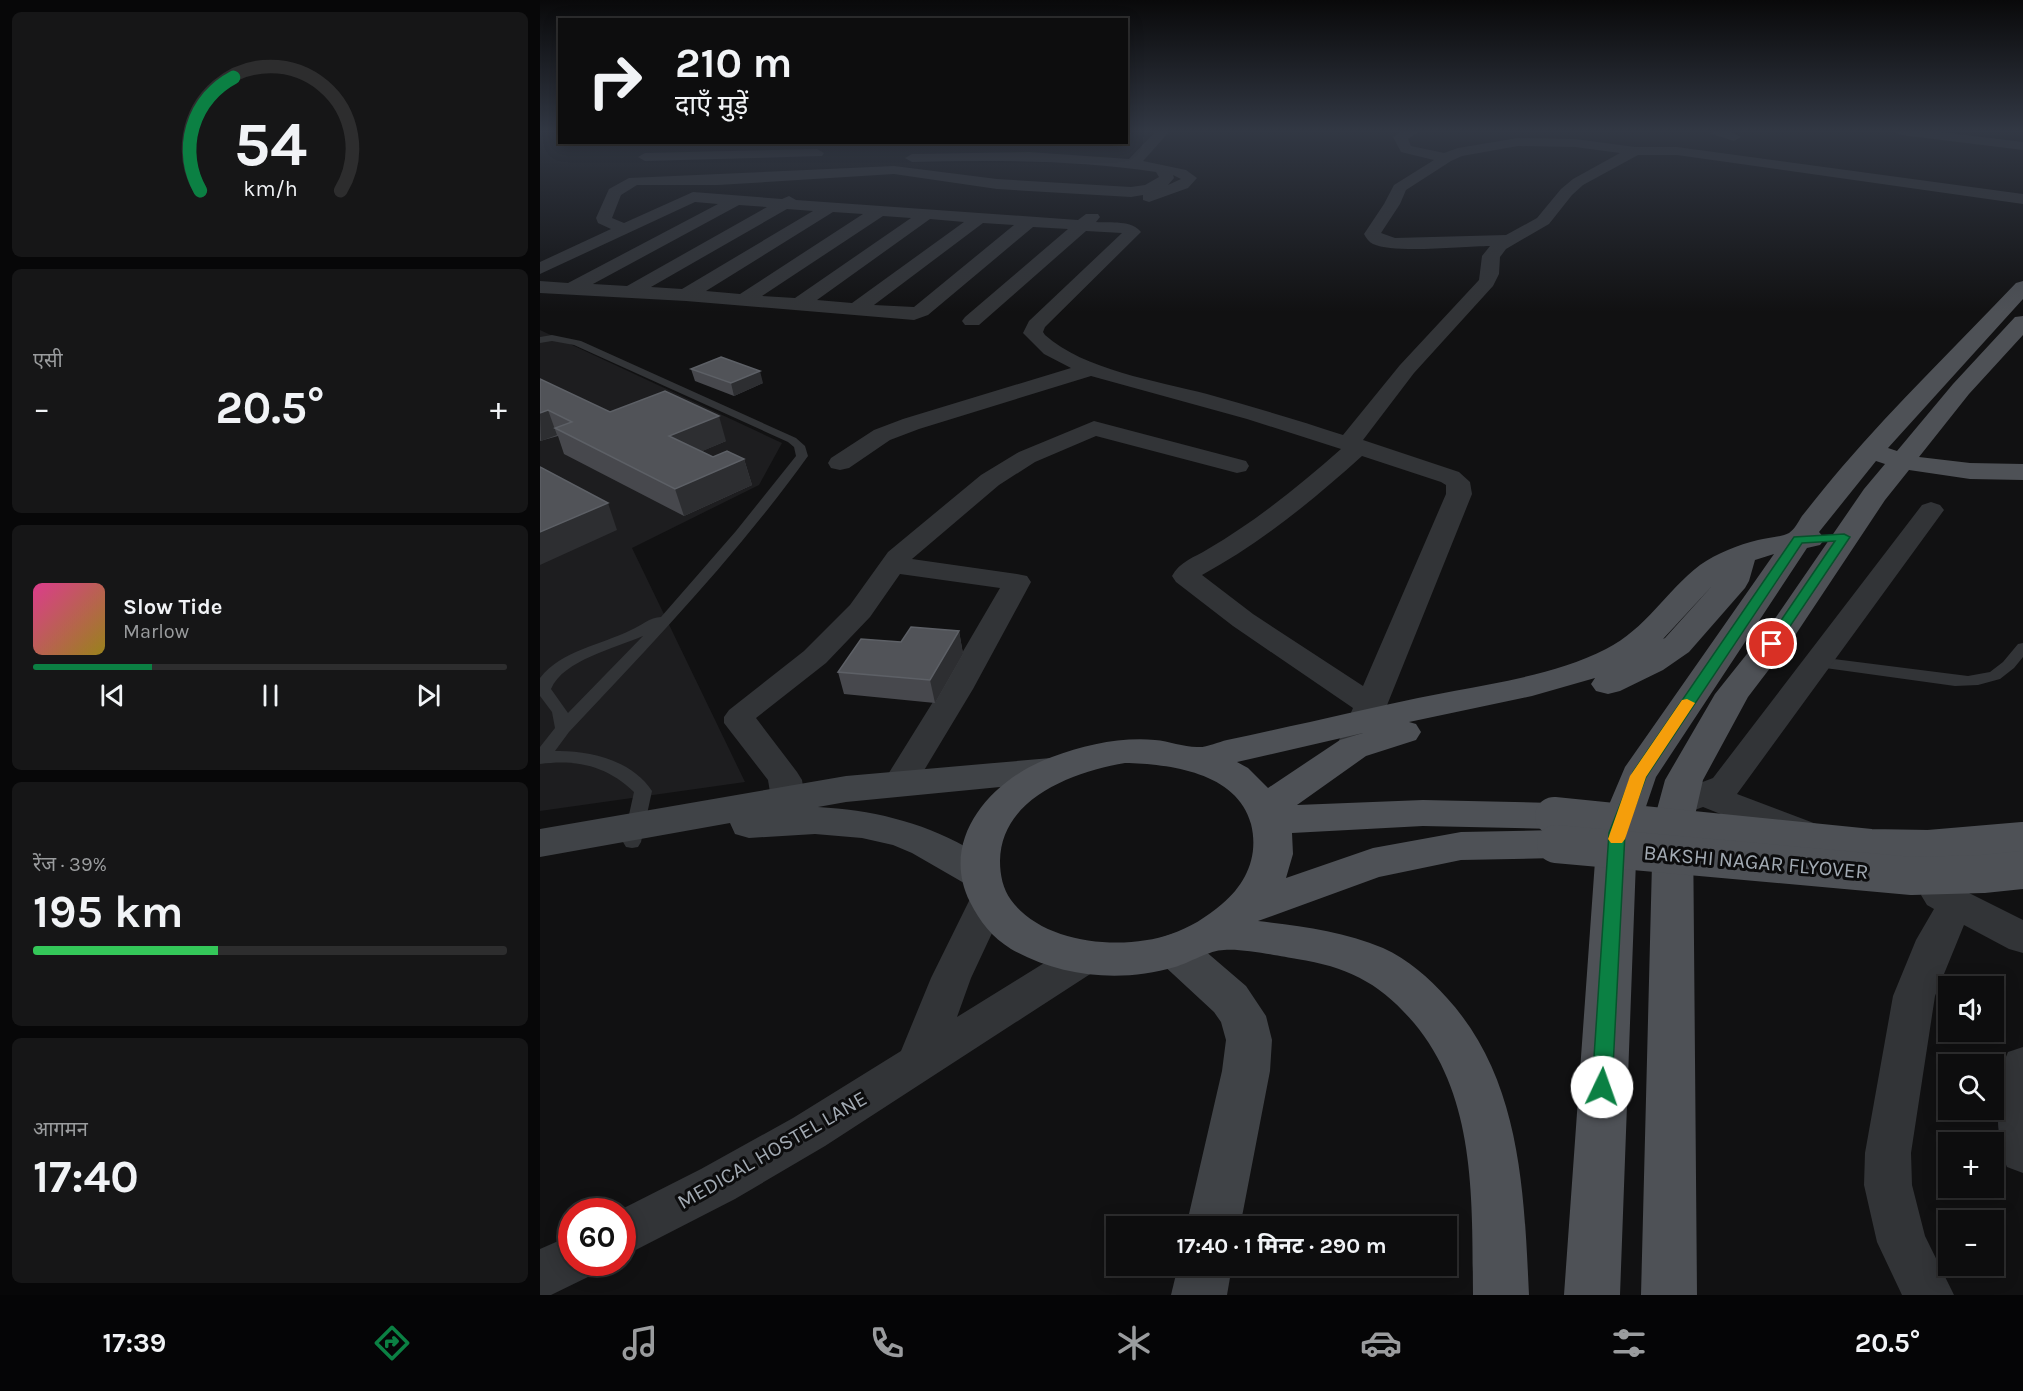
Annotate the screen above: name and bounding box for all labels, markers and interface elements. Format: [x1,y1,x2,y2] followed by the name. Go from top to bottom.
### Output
[675,38,792,88] text: 210 m
[576,42,654,120] icon: right
[675,89,748,121] text: दाएँ मुड़ें
[233,108,307,181] text: 54
[243,177,297,202] text: km/h
[33,349,63,372] text: एसी
[215,382,325,434] text: 20.5°
[33,389,50,427] text: −
[490,389,507,427] text: +
[123,594,223,620] text: Slow Tide
[1746,618,1797,669] pin
[123,620,189,643] text: Marlow
[1755,627,1788,660] icon: arrive
[96,679,129,712] icon: previous
[254,679,287,712] icon: pause
[412,679,445,712] icon: next
[1643,840,1869,884] street label: BAKSHI NAGAR FLYOVER
[33,853,107,876] text: रेंज · 39%
[33,886,183,938] text: 195 km
[1938,976,2004,1276] map controls
[1938,976,2004,1042] button: sound
[1938,1054,2004,1120] button: search
[1570,1055,1634,1119] position arrow
[673,1086,871,1214] street label: MEDICAL HOSTEL LANE
[33,1118,88,1141] text: आगमन
[1938,1132,2004,1198] button: +
[33,1151,139,1203] text: 17:40
[558,1198,636,1276] speed limit sign: 60
[1938,1210,2004,1276] button: −
[1176,1233,1387,1259] text: 17:40 · 1 मिनट · 290 m
[371,1322,413,1364] icon: directions
[619,1322,661,1364] icon: music
[866,1322,908,1364] icon: phone
[1113,1322,1155,1364] icon: climate
[1360,1322,1402,1364] icon: car
[1608,1322,1650,1364] icon: filters
[103,1327,166,1359] text: 17:39
[1855,1327,1920,1359] text: 20.5°

